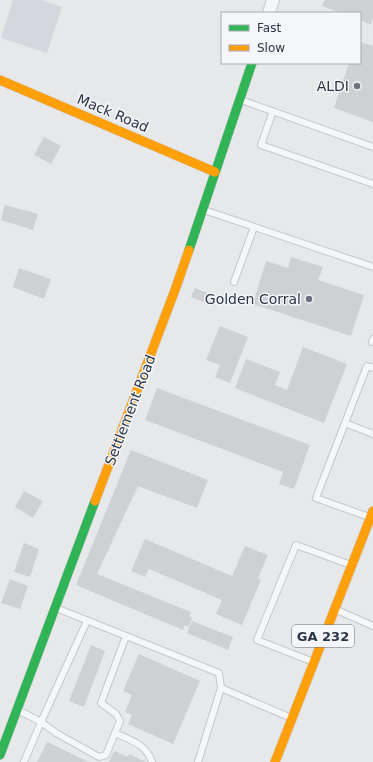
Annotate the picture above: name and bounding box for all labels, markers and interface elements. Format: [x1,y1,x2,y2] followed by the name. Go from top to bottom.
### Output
[221,12,361,64] legend
[257,21,281,35] text: Fast
[257,41,285,55] text: Slow
[317,78,349,94] place label: ALDI
[352,81,362,91] marker: ALDI
[75,91,151,135] street label: Mack Road
[205,291,301,307] place label: Golden Corral
[304,294,314,304] marker: Golden Corral
[102,352,158,468] street label: Settlement Road
[292,625,354,647] road number: GA 232

